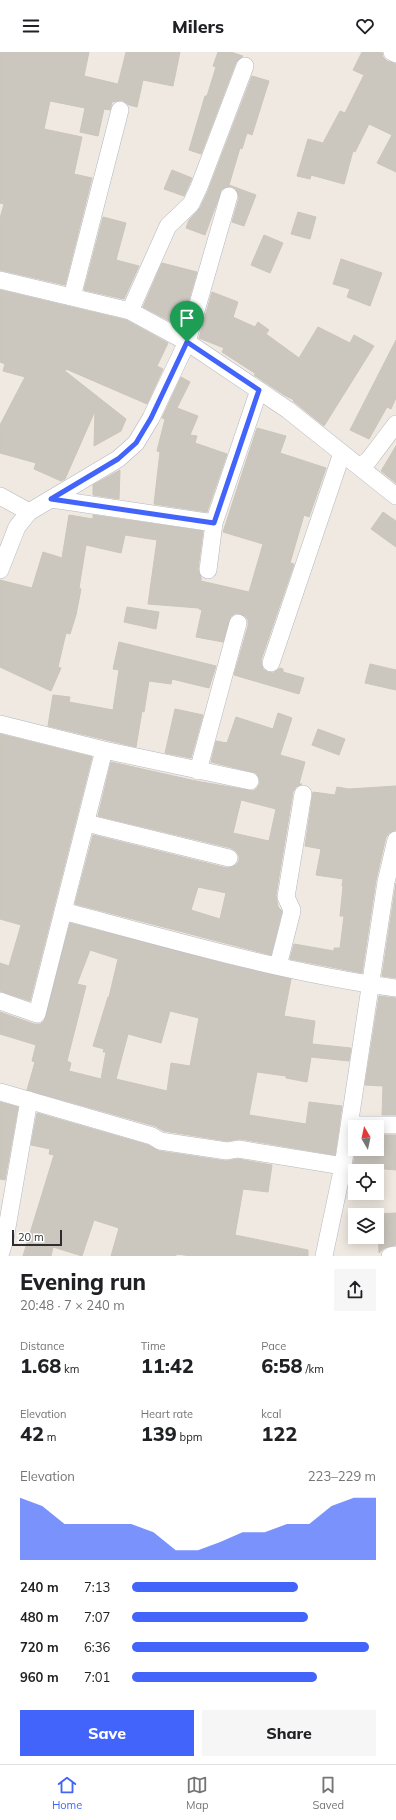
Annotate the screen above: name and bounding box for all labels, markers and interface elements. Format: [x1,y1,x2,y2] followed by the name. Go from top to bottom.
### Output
[20,15,42,37] icon: menu
[172,15,224,38] text: Milers
[354,15,376,37] icon: heart
[170,301,204,342] pin
[176,307,198,329] icon: arrive
[348,1120,384,1156] north arrow
[348,1120,384,1244] map controls
[348,1164,384,1200] button: locate
[348,1208,384,1244] button: layers
[12,1228,62,1247] scale bar
[18,1230,44,1244] text: 20 m
[20,1268,146,1296] text: Evening run
[334,1269,376,1311] button: share
[20,1297,125,1313] text: 20:48 · 7 × 240 m
[20,1339,64,1353] text: Distance
[141,1339,166,1353] text: Time
[261,1339,286,1353] text: Pace
[20,1353,61,1378] text: 1.68
[141,1353,194,1378] text: 11:42
[261,1353,303,1378] text: 6:58
[61,1362,79,1376] text: km
[303,1362,324,1376] text: /km
[20,1407,67,1421] text: Elevation
[141,1407,193,1421] text: Heart rate
[261,1407,281,1421] text: kcal
[20,1421,44,1446] text: 42
[141,1421,177,1446] text: 139
[261,1421,297,1446] text: 122
[44,1430,57,1444] text: m
[177,1430,202,1444] text: bpm
[20,1468,75,1484] text: Elevation
[308,1468,376,1484] text: 223–229 m
[20,1579,59,1595] text: 240 m
[84,1579,110,1595] text: 7:13
[20,1609,59,1625] text: 480 m
[84,1609,110,1625] text: 7:07
[20,1639,59,1655] text: 720 m
[84,1639,110,1655] text: 6:36
[20,1669,59,1685] text: 960 m
[84,1669,110,1685] text: 7:01
[20,1710,194,1756] button: Save
[202,1710,376,1756] button: Share
[52,1774,82,1812] tab: Home
[186,1774,209,1812] tab: Map
[312,1774,344,1812] tab: Saved

